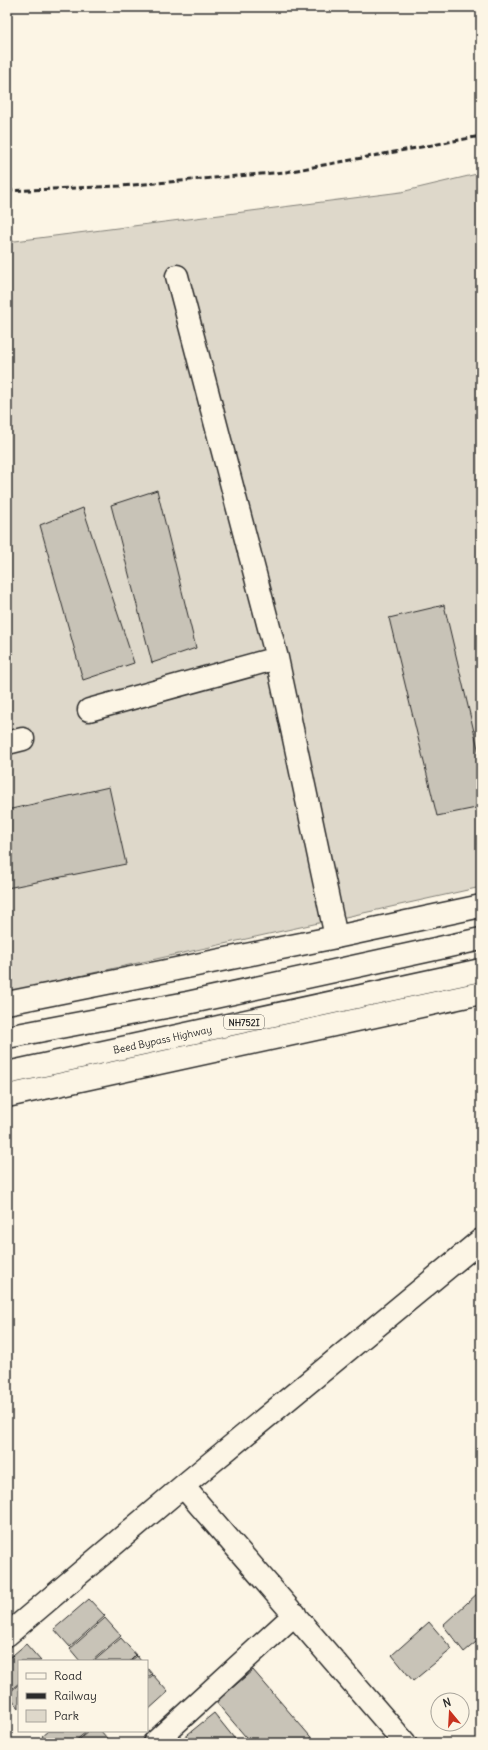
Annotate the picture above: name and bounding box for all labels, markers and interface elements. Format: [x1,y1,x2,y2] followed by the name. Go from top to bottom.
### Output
[224,1015,264,1029] road number: NH752I
[112,1022,213,1056] street label: Beed Bypass Highway
[18,1660,148,1732] legend
[54,1668,82,1683] text: Road
[54,1688,97,1703] text: Railway
[430,1692,470,1732] north arrow
[441,1695,453,1710] text: N
[54,1708,79,1723] text: Park

